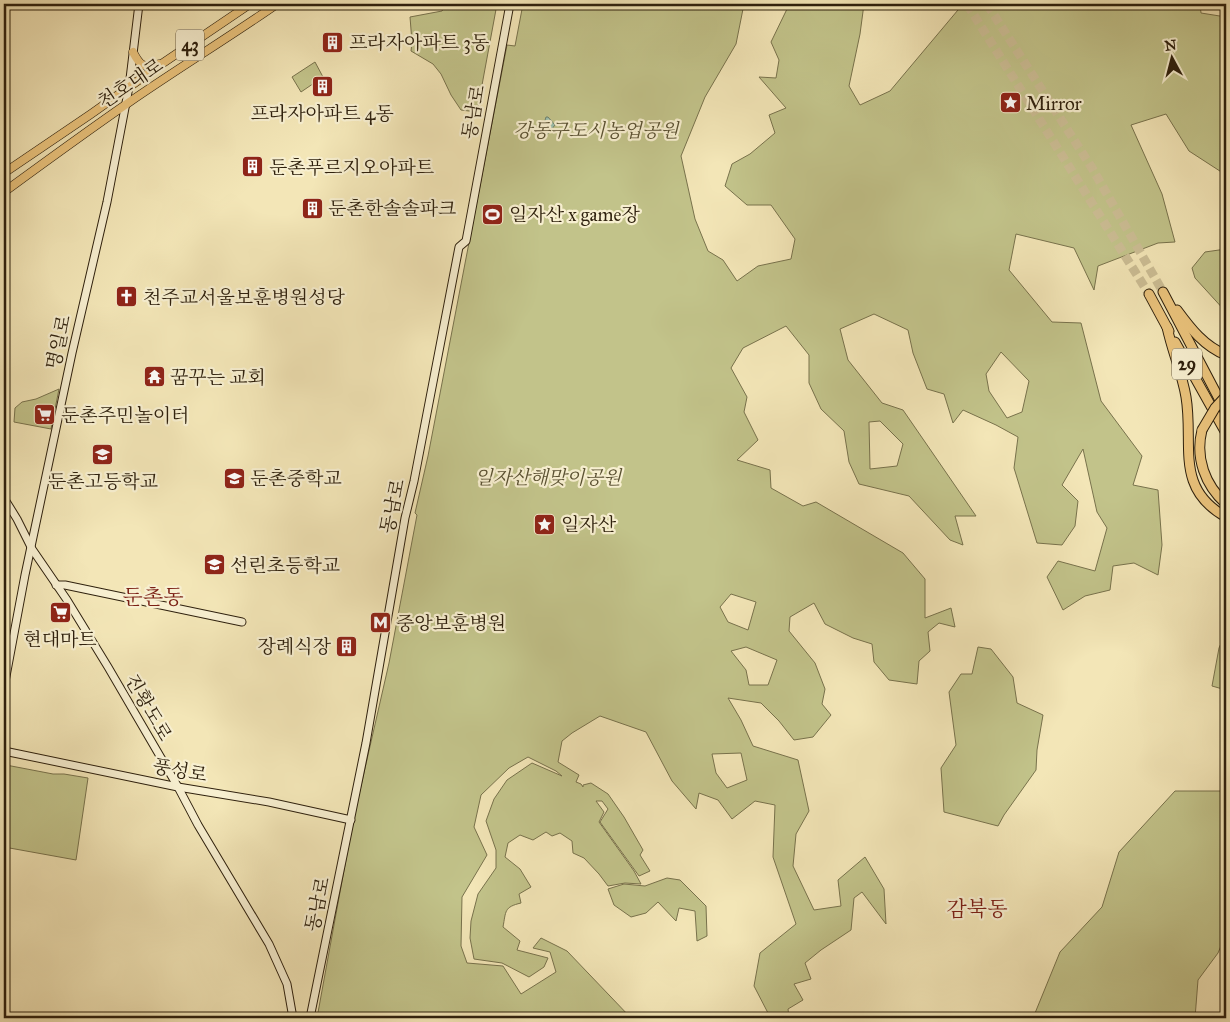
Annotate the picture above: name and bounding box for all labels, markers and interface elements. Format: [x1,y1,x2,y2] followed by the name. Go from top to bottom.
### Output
[176,30,204,60] road number: 43
[321,30,345,54] building icon: 프라자아파트 3동
[349,31,490,54] place label: 프라자아파트 3동
[1148,32,1198,82] north arrow
[1164,36,1178,55] text: N
[93,53,167,113] street label: 천호대로
[310,75,334,99] building icon: 프라자아파트 4동
[457,83,490,141] street label: 동남로
[998,91,1022,115] place icon: Mirror
[1026,92,1083,115] place label: Mirror
[250,102,394,125] place label: 프라자아파트 4동
[513,119,680,142] park label: 강동구도시농업공원
[241,155,265,179] building icon: 둔촌푸르지오아파트
[269,156,434,179] place label: 둔촌푸르지오아파트
[300,196,324,220] building icon: 둔촌한솔솔파크
[328,197,456,220] place label: 둔촌한솔솔파크
[481,202,505,226] sports icon: 일자산 x game장
[509,203,640,227] place label: 일자산 x game장
[115,285,139,309] church icon: 천주교서울보훈병원성당
[143,286,346,309] place label: 천주교서울보훈병원성당
[42,313,75,371] street label: 명일로
[1172,348,1202,379] road number: 29
[142,365,166,389] temple icon: 꿈꾸는 교회
[170,366,266,389] place label: 꿈꾸는 교회
[33,403,57,427] supermarket icon: 둔촌주민놀이터
[61,404,189,427] place label: 둔촌주민놀이터
[91,443,115,467] school or university icon: 둔촌고등학교
[222,466,246,490] school or university icon: 둔촌중학교
[475,466,623,489] park label: 일자산해맞이공원
[250,467,342,490] place label: 둔촌중학교
[48,470,158,493] place label: 둔촌고등학교
[376,477,409,535] street label: 동남로
[533,512,557,536] place icon: 일자산
[561,513,617,536] place label: 일자산
[202,553,226,577] school or university icon: 선린초등학교
[230,554,340,577] place label: 선린초등학교
[123,584,183,610] district label: 둔촌동
[48,601,72,625] supermarket icon: 현대마트
[368,611,392,635] metro station icon: 중앙보훈병원
[396,612,506,635] place label: 중앙보훈병원
[23,628,97,651] place label: 현대마트
[335,634,359,658] building icon: 장례식장
[258,635,332,658] place label: 장례식장
[120,670,177,745] street label: 진황도로
[151,754,209,787] street label: 풍성로
[301,875,334,933] street label: 동남로
[947,896,1007,922] district label: 감북동

